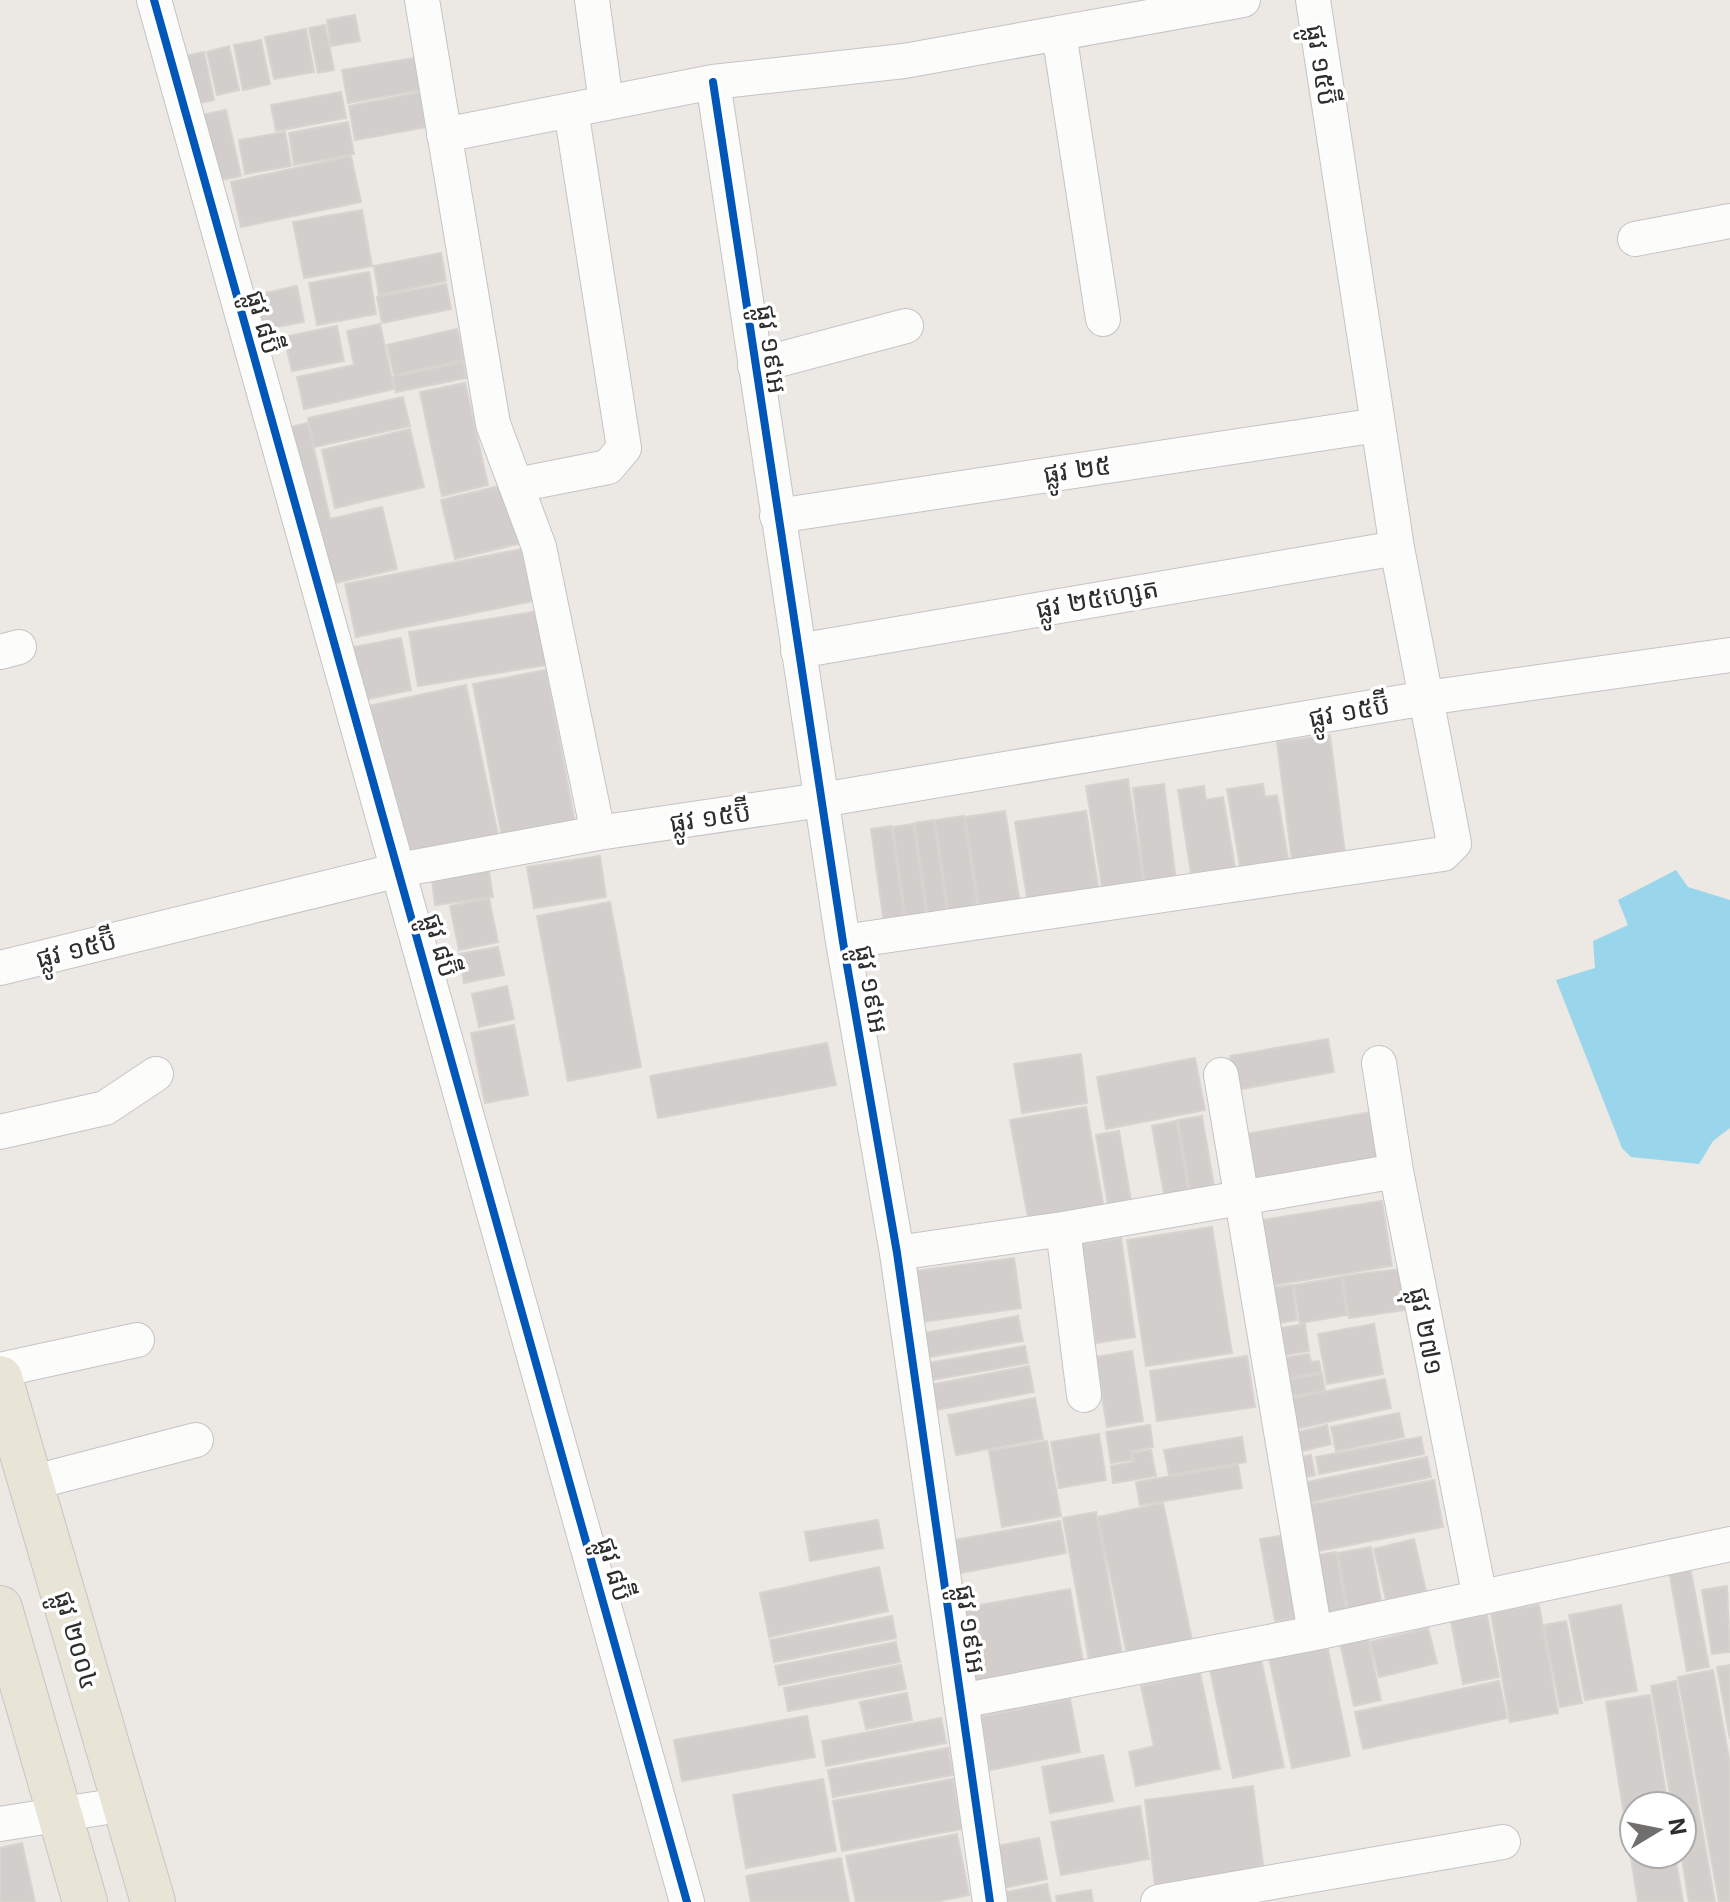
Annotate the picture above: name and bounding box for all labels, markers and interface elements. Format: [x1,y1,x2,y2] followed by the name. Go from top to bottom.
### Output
[1292,22,1346,109] street label: ផ្លូវ ១៥ប៊ី
[232,286,290,360] street label: ផ្លូវ ៨ប៊ី
[742,303,794,397] street label: ផ្លូវ ១៩អេ
[1041,449,1114,498] street label: ផ្លូវ ២៥
[1033,572,1162,633] street label: ផ្លូវ ២៥ហ្សេត
[1306,687,1394,742] street label: ផ្លូវ ១៥ប៊ី
[667,794,754,847] street label: ផ្លូវ ១៥ប៊ី
[409,909,467,983] street label: ផ្លូវ ៨ប៊ី
[32,922,122,982] street label: ផ្លូវ ១៥ប៊ី
[840,942,895,1037] street label: ផ្លូវ ១៩អេ
[1395,1285,1451,1379] street label: ផ្លុវ ២៧១
[583,1533,641,1607] street label: ផ្លូវ ៨ប៊ី
[941,1583,993,1677] street label: ផ្លូវ ១៩អេ
[40,1587,106,1695] street label: ផ្លូវ ២០០៤
[1618,1790,1698,1870] north arrow
[1663,1816,1692,1837] text: N

